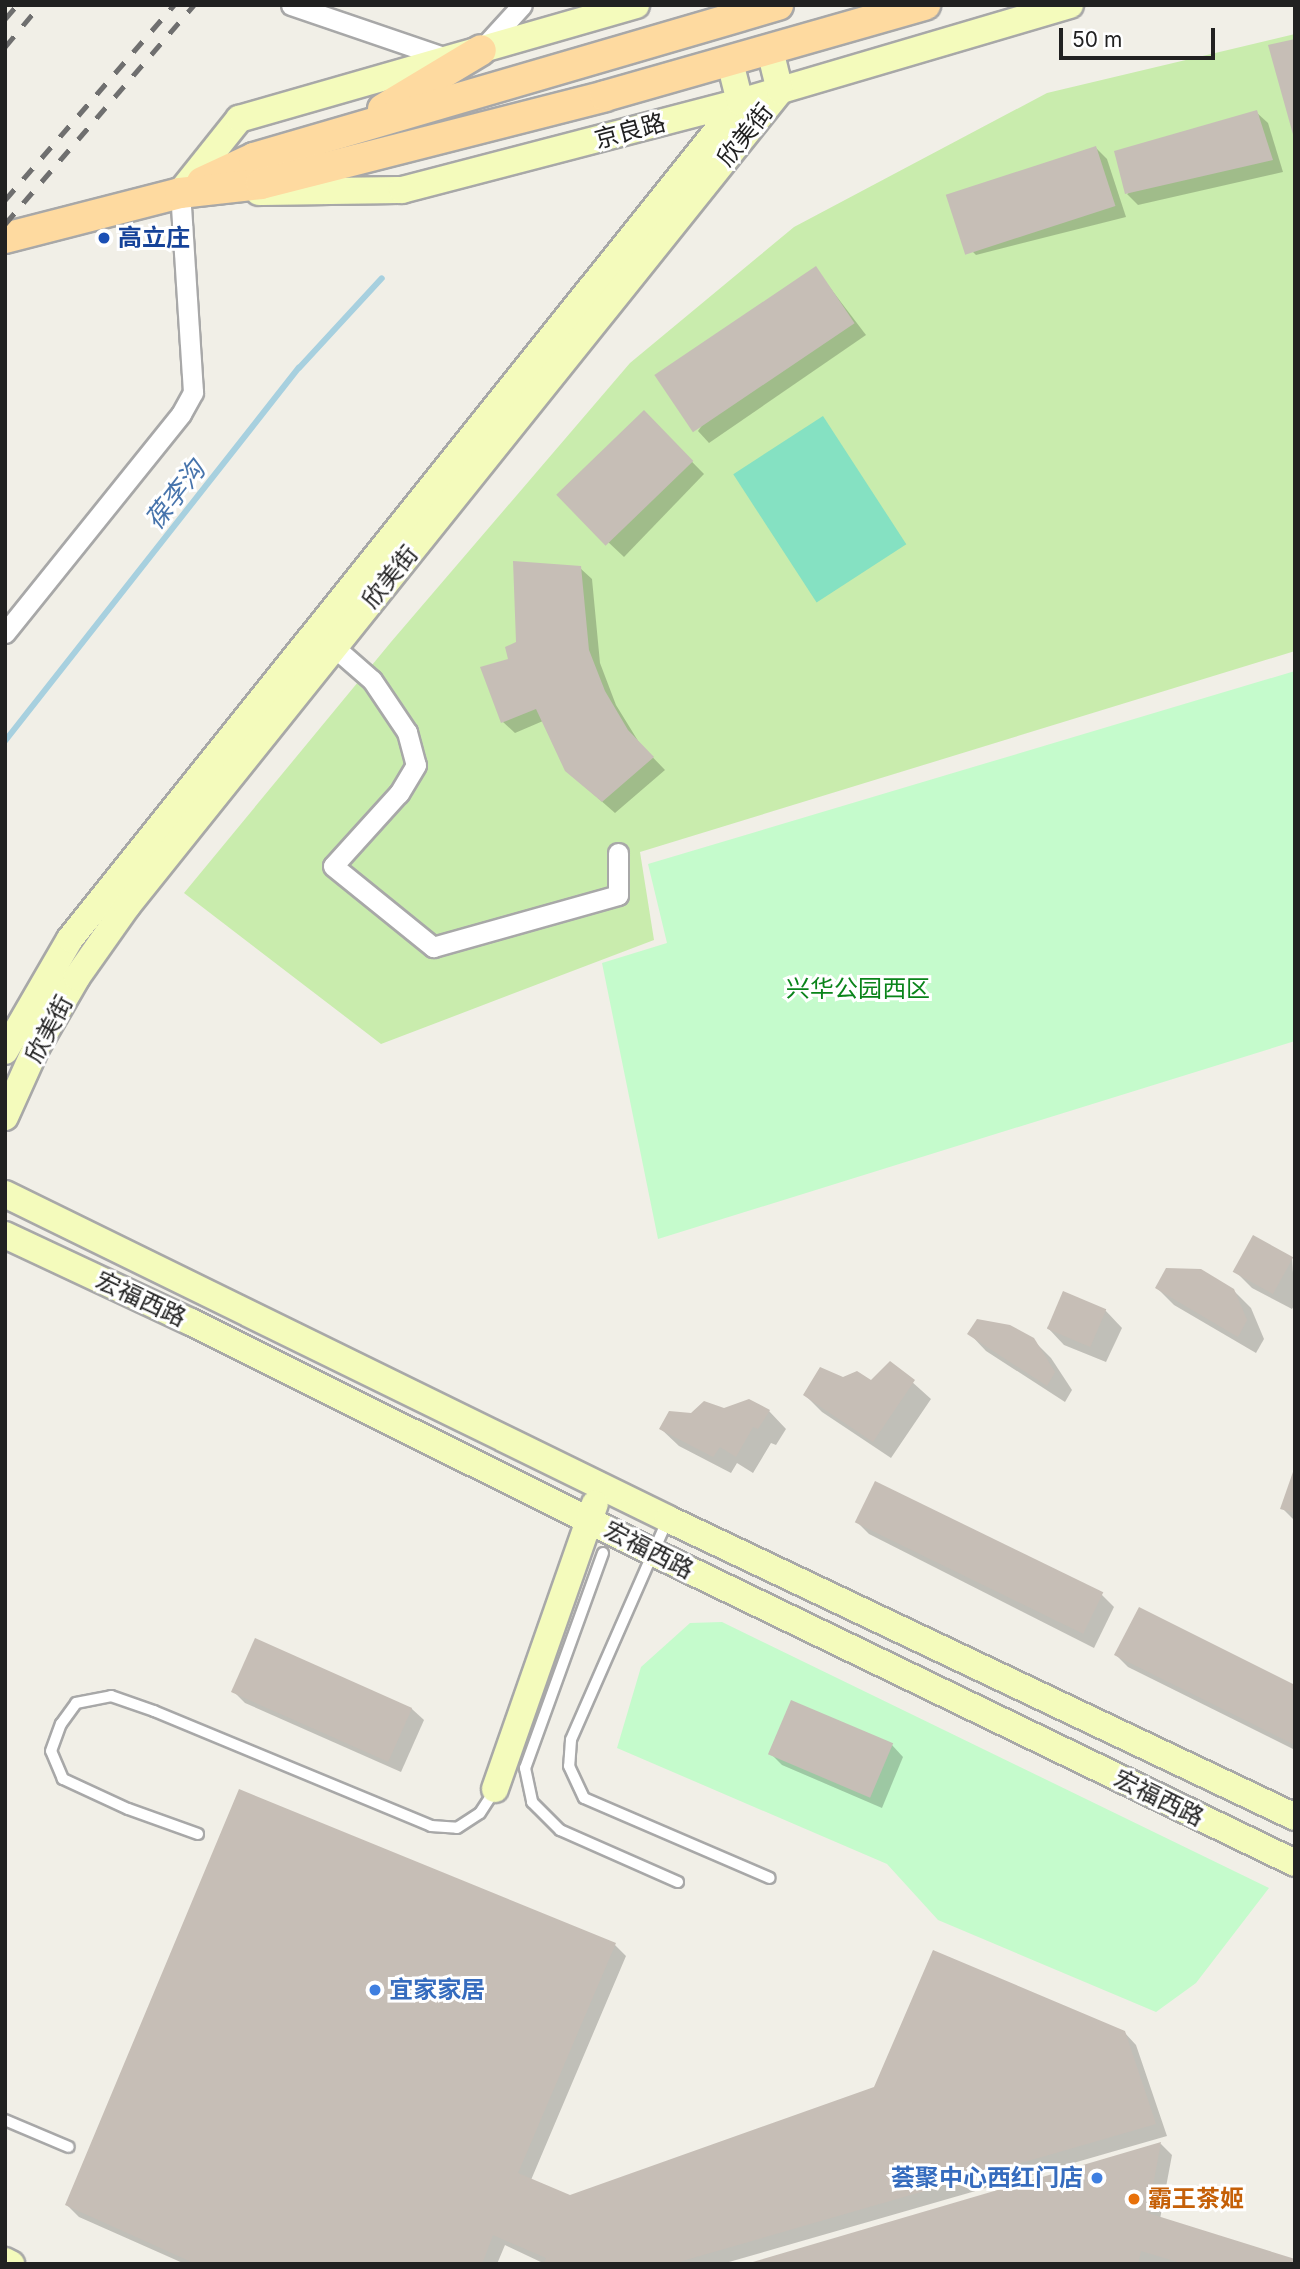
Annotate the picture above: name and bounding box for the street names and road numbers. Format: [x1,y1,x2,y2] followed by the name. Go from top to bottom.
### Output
[711,98,779,172] street label: 欣美街
[591,108,669,154] street label: 京良路
[356,540,424,614] street label: 欣美街
[19,990,79,1068] street label: 欣美街
[91,1266,191,1332] street label: 宏福西路
[600,1515,698,1585] street label: 宏福西路
[1110,1764,1208,1832] street label: 宏福西路

